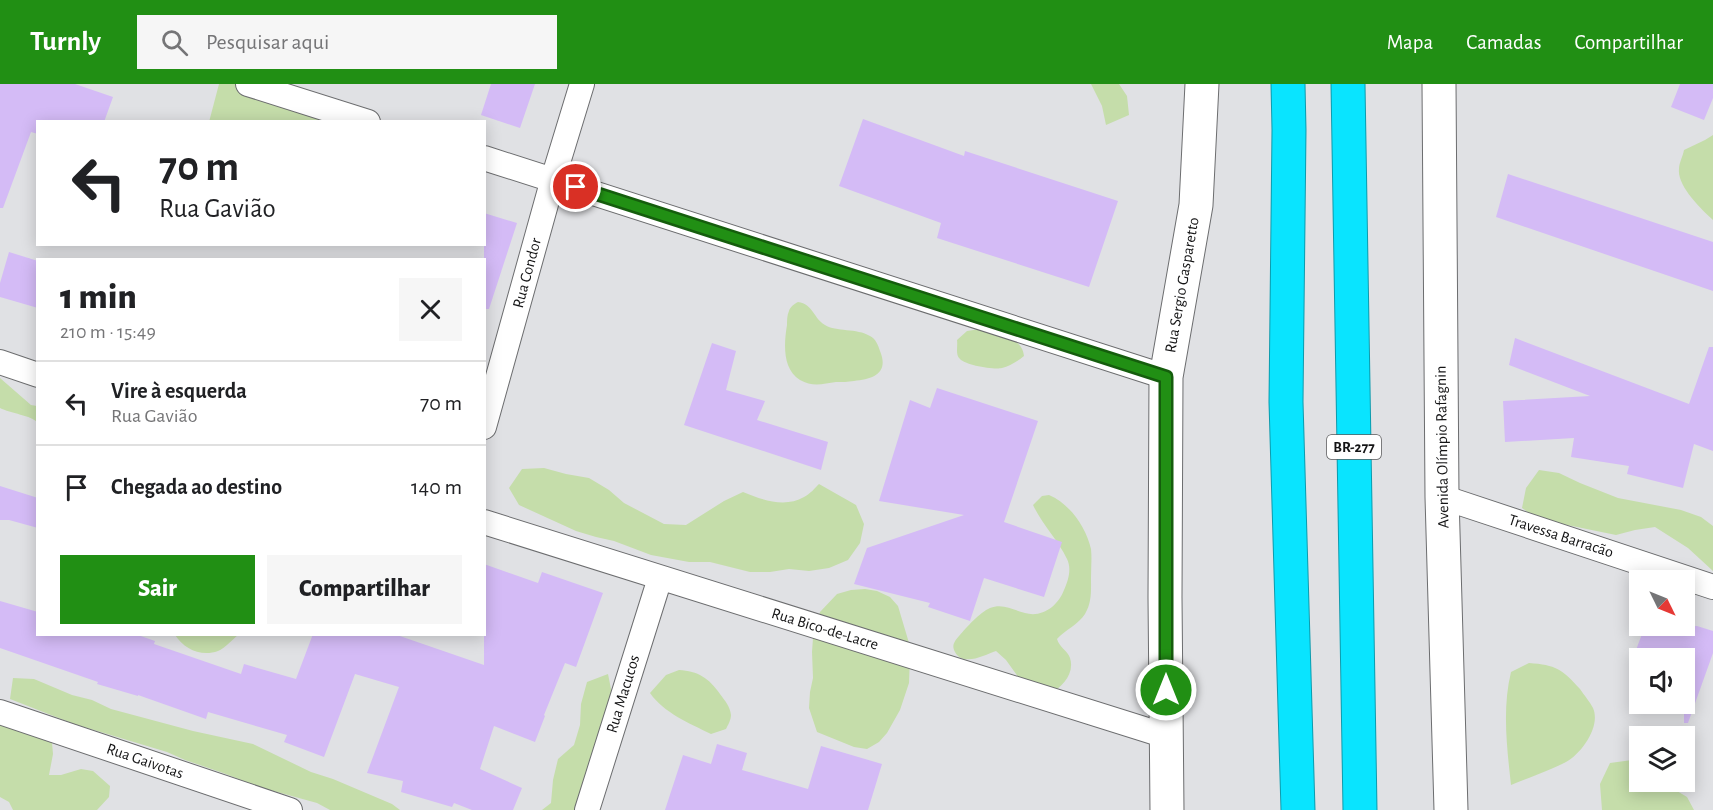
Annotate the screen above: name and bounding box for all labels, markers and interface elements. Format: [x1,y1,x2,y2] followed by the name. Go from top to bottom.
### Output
[137,15,557,69] search box
[158,26,191,59] icon: search
[30,28,101,56] text: Turnly
[206,31,329,53] text: Pesquisar aqui
[1387,32,1433,53] text: Mapa
[1466,32,1541,53] text: Camadas
[1574,32,1683,53] text: Compartilhar
[60,144,138,222] icon: left
[159,146,239,188] text: 70 m
[550,161,601,212] pin
[559,170,592,203] icon: arrive
[159,195,276,222] text: Rua Gavião
[1162,216,1202,354] street label: Rua Sergio Gasparetto
[510,235,544,310] street label: Rua Condor
[399,278,462,341] button: close
[60,279,137,315] text: 1 min
[60,322,156,342] text: 210 m · 15:49
[1433,366,1451,528] street label: Avenida Olímpio Rafagnin
[111,380,247,402] text: Vire à esquerda
[60,387,93,420] icon: left
[420,392,462,414] text: 70 m
[111,406,198,426] text: Rua Gavião
[1327,435,1381,459] road number: BR-277
[60,471,93,504] icon: arrive
[111,476,282,498] text: Chegada ao destino
[411,476,462,498] text: 140 m
[1506,511,1616,561] street label: Travessa Barracão
[60,555,255,624] button: Sair
[267,555,462,624] button: Compartilhar
[1629,570,1695,636] north arrow
[1629,570,1695,792] map controls
[770,605,880,653] street label: Rua Bico-de-Lacre
[1629,648,1695,714] button: sound
[604,653,642,735] street label: Rua Macucos
[1134,658,1198,722] position arrow
[1629,726,1695,792] button: layers
[104,740,186,782] street label: Rua Gaivotas

